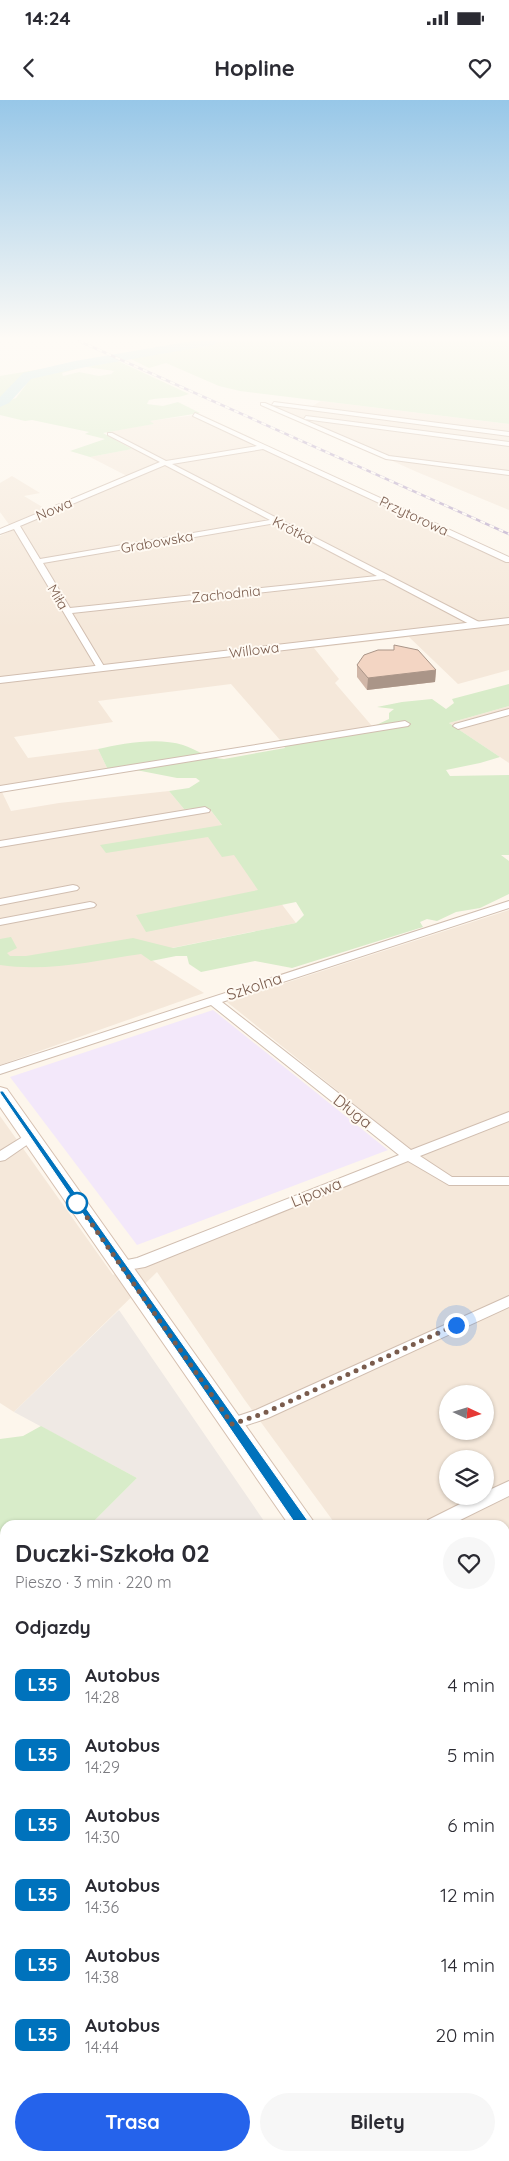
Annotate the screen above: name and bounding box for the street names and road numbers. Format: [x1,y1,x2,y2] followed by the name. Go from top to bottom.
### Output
[377,492,451,540] street label: Przytorowa
[33,493,75,525] street label: Nowa
[269,512,317,548] street label: Krótka
[119,527,195,557] street label: Grabowska
[44,581,72,613] street label: Miła
[191,581,261,607] street label: Zachodnia
[228,638,280,662] street label: Willowa
[224,968,284,1004] street label: Szkolna
[330,1090,376,1132] street label: Długa
[288,1173,344,1211] street label: Lipowa

